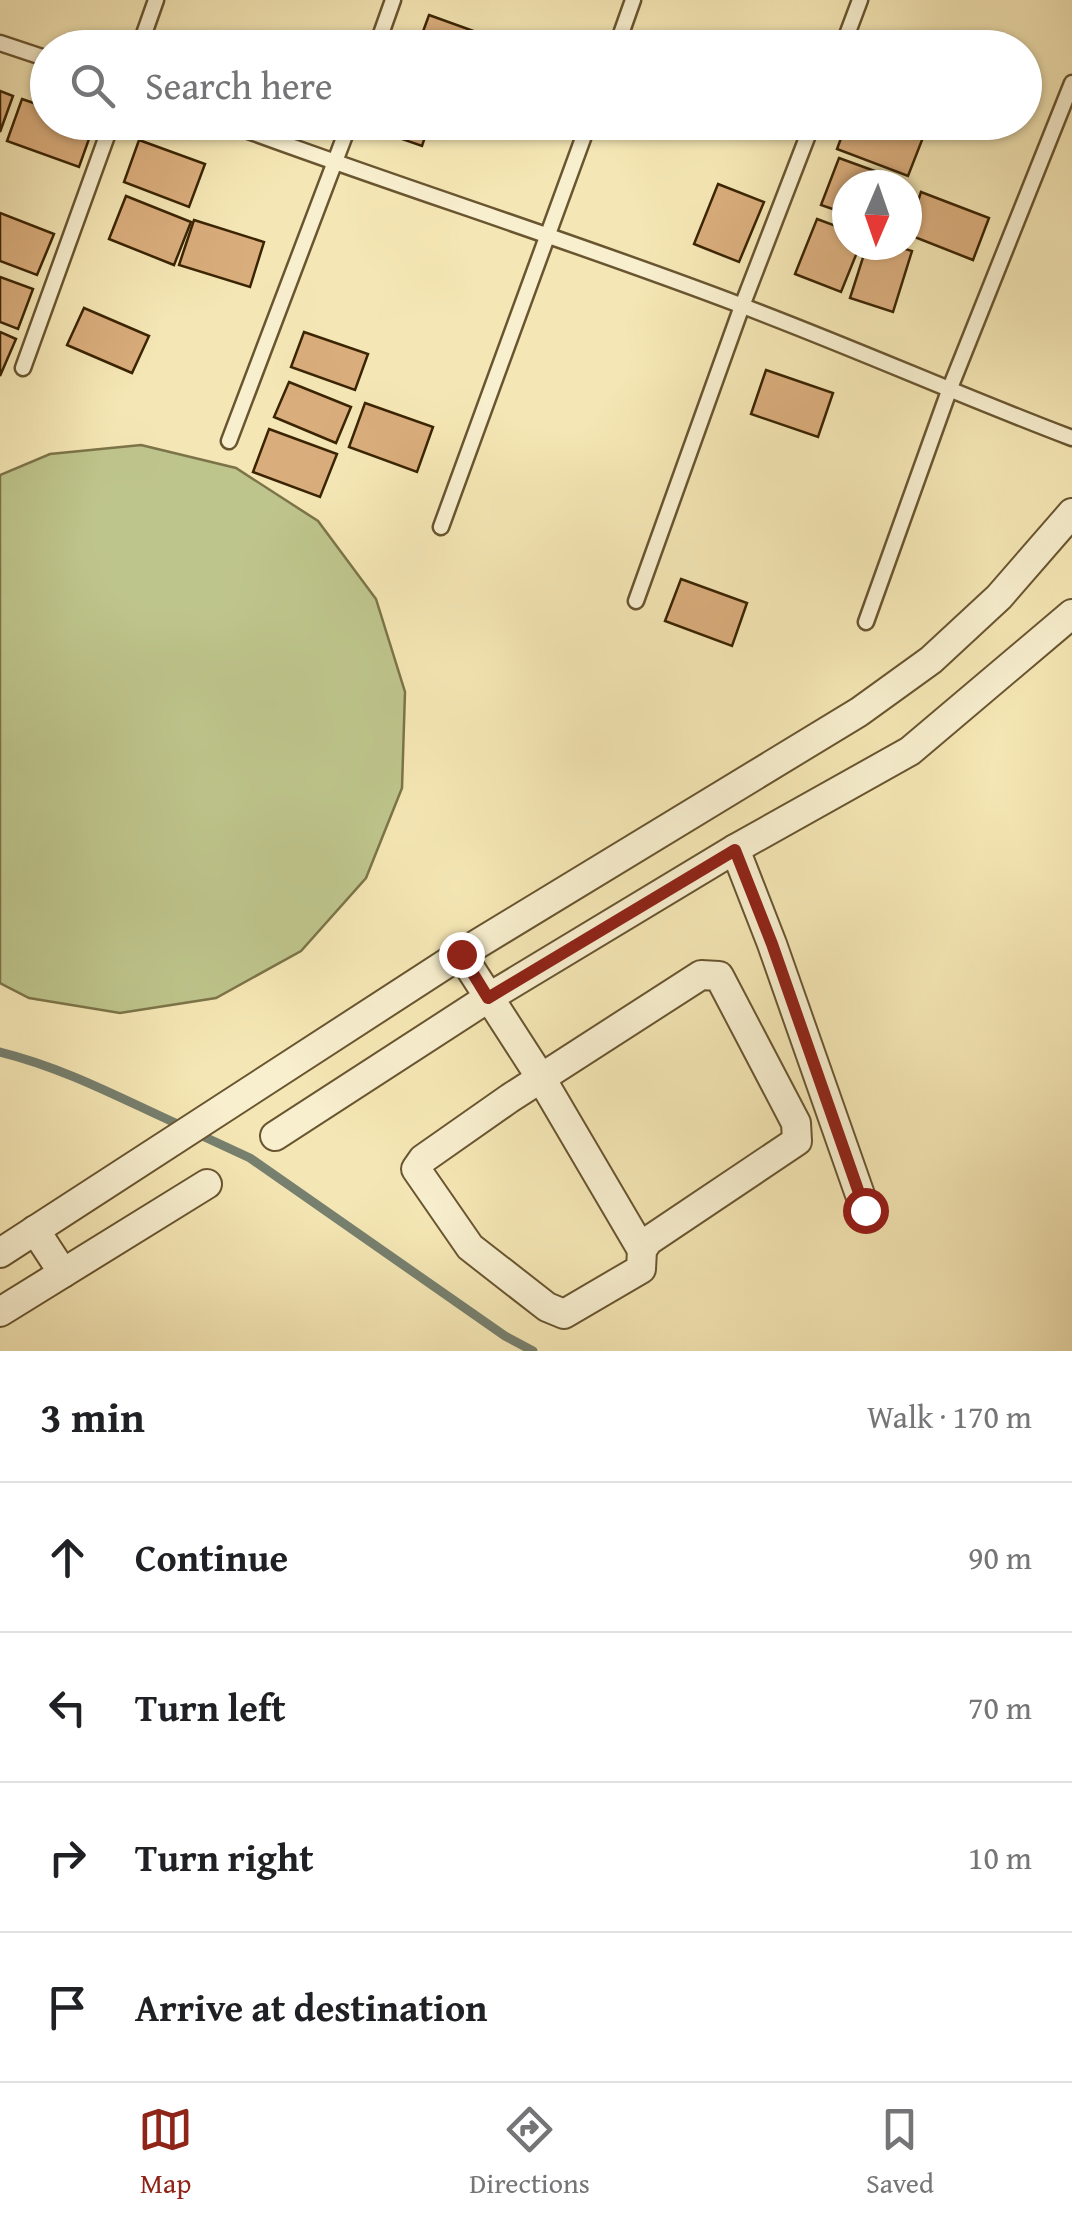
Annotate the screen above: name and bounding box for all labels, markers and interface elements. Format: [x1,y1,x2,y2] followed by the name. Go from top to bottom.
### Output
[30,30,1042,140] search box
[145,57,333,113] text: Search here
[65,58,120,113] icon: search
[832,170,922,260] north arrow
[439,932,485,978] route end
[843,1188,889,1234] route start
[40,1386,145,1447] text: 3 min
[867,1393,1032,1440] text: Walk · 170 m
[135,1529,288,1585] text: Continue
[40,1530,95,1585] icon: ahead
[968,1534,1032,1581] text: 90 m
[135,1679,286,1735] text: Turn left
[40,1680,95,1735] icon: left
[968,1684,1032,1731] text: 70 m
[135,1829,314,1885] text: Turn right
[40,1830,95,1885] icon: right
[968,1834,1032,1881] text: 10 m
[135,1979,488,2035] text: Arrive at destination
[40,1980,95,2035] icon: arrive
[138,2102,193,2203] tab: Map
[469,2102,590,2203] tab: Directions
[866,2102,934,2203] tab: Saved

